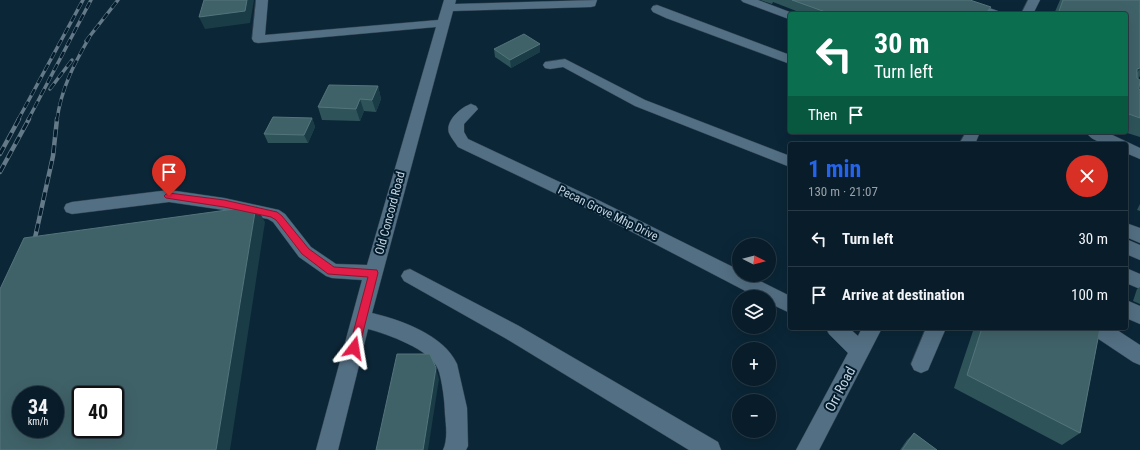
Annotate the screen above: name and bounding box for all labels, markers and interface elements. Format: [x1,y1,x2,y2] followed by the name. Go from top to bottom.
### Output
[874,27,930,60] text: 30 m
[808,28,860,80] icon: left
[874,61,933,82] text: Turn left
[845,104,867,126] icon: arrive
[808,106,837,124] text: Then
[152,155,186,196] pin
[808,155,861,183] text: 1 min
[1066,155,1108,197] button: close
[158,161,180,183] icon: arrive
[372,170,408,256] street label: Old Concord Road
[556,183,661,243] street label: Pecan Grove Mhp Drive
[808,184,878,199] text: 130 m · 21:07
[808,228,830,250] icon: left
[842,230,893,248] text: Turn left
[1078,230,1108,248] text: 30 m
[732,238,776,282] north arrow
[732,238,776,438] map controls
[808,284,830,306] icon: arrive
[842,286,965,304] text: Arrive at destination
[1071,286,1108,304] text: 100 m
[732,290,776,334] button: layers
[333,327,375,369] position arrow
[732,342,776,386] button: +
[822,364,858,414] street label: Orr Road
[72,386,124,438] speed limit sign: 40
[732,394,776,438] button: −
[28,395,48,419] text: 34
[28,416,48,427] text: km/h

